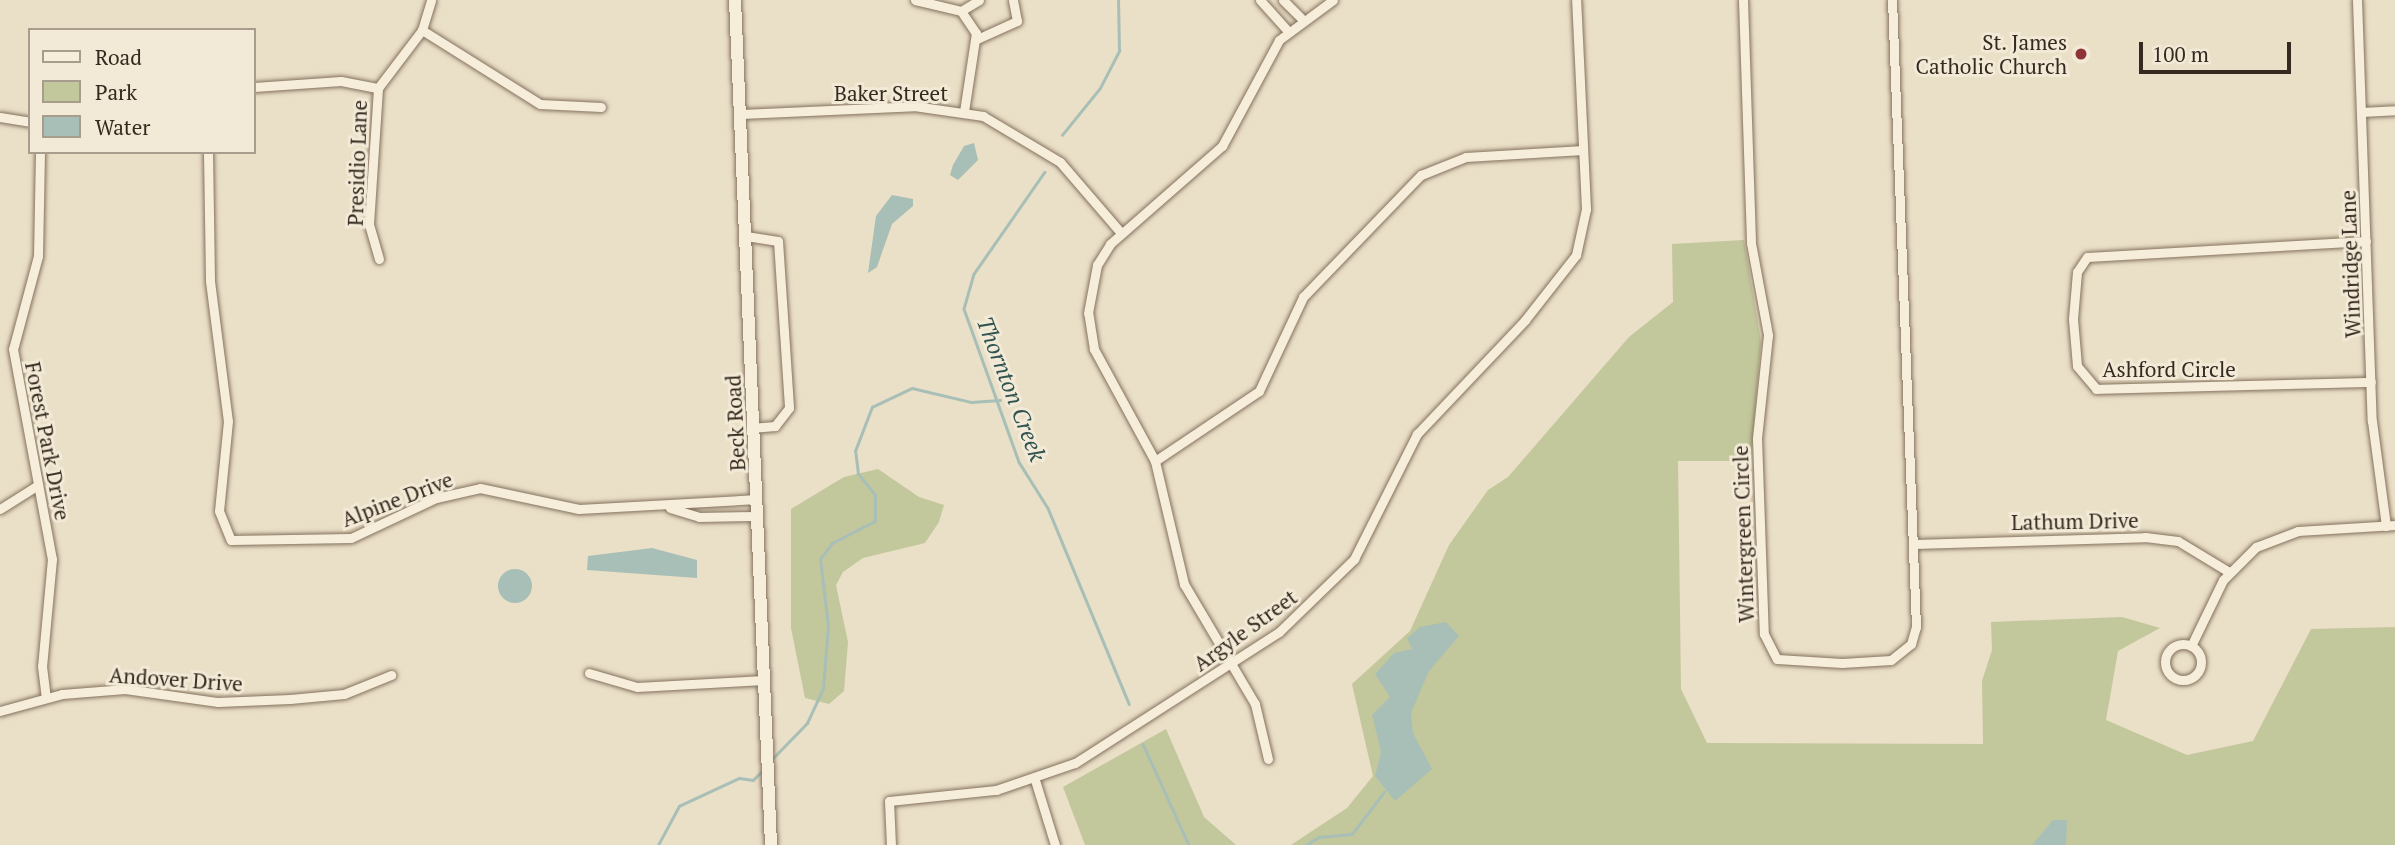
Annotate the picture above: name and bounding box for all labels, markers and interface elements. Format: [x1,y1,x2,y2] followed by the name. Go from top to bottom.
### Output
[28,28,256,154] legend
[2143,28,2295,72] scale bar
[1916,29,2067,79] place label: St. James Catholic Church
[2152,40,2209,68] text: 100 m
[95,43,142,71] text: Road
[2073,46,2089,62] marker: St. James Catholic Church
[95,78,137,106] text: Park
[834,80,948,106] street label: Baker Street
[342,99,372,227] street label: Presidio Lane
[95,113,150,141] text: Water
[2335,190,2365,338] street label: Windridge Lane
[971,313,1051,465] water label: Thornton Creek
[2102,356,2236,382] street label: Ashford Circle
[20,360,76,522] street label: Forest Park Drive
[720,374,750,472] street label: Beck Road
[1727,445,1759,623] street label: Wintergreen Circle
[338,466,456,532] street label: Alpine Drive
[2011,507,2139,535] street label: Lathum Drive
[1188,584,1302,676] street label: Argyle Street
[108,662,244,696] street label: Andover Drive

